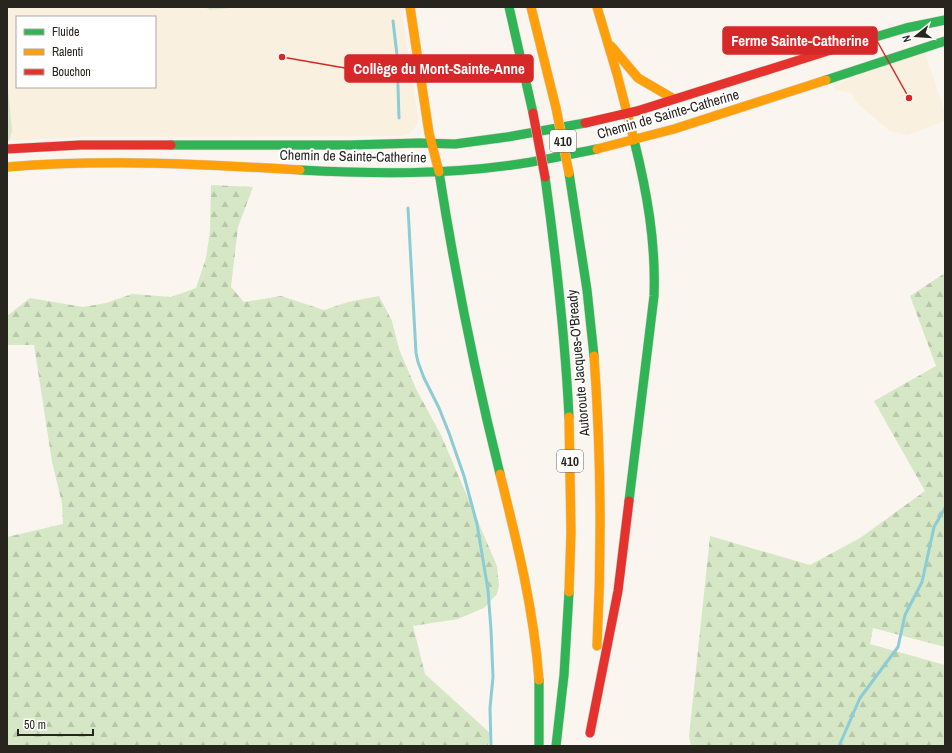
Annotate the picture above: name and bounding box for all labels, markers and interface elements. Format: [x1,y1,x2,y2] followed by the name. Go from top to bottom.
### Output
[16,16,156,88] legend
[896,16,936,56] north arrow
[52,24,79,40] text: Fluide
[723,27,877,54] callout: Ferme Sainte-Catherine
[731,30,869,51] text: Ferme Sainte-Catherine
[899,34,914,44] text: N
[52,44,83,60] text: Ralenti
[345,55,533,82] callout: Collège du Mont-Sainte-Anne
[353,58,525,79] text: Collège du Mont-Sainte-Anne
[52,64,91,80] text: Bouchon
[595,85,741,143] street label: Chemin de Sainte-Catherine
[550,130,576,152] road number: 410
[279,146,427,166] street label: Chemin de Sainte-Catherine
[563,289,593,438] street label: Autoroute Jacques-O'Bready
[557,450,583,472] road number: 410
[18,711,93,737] scale bar
[24,717,46,733] text: 50 m

